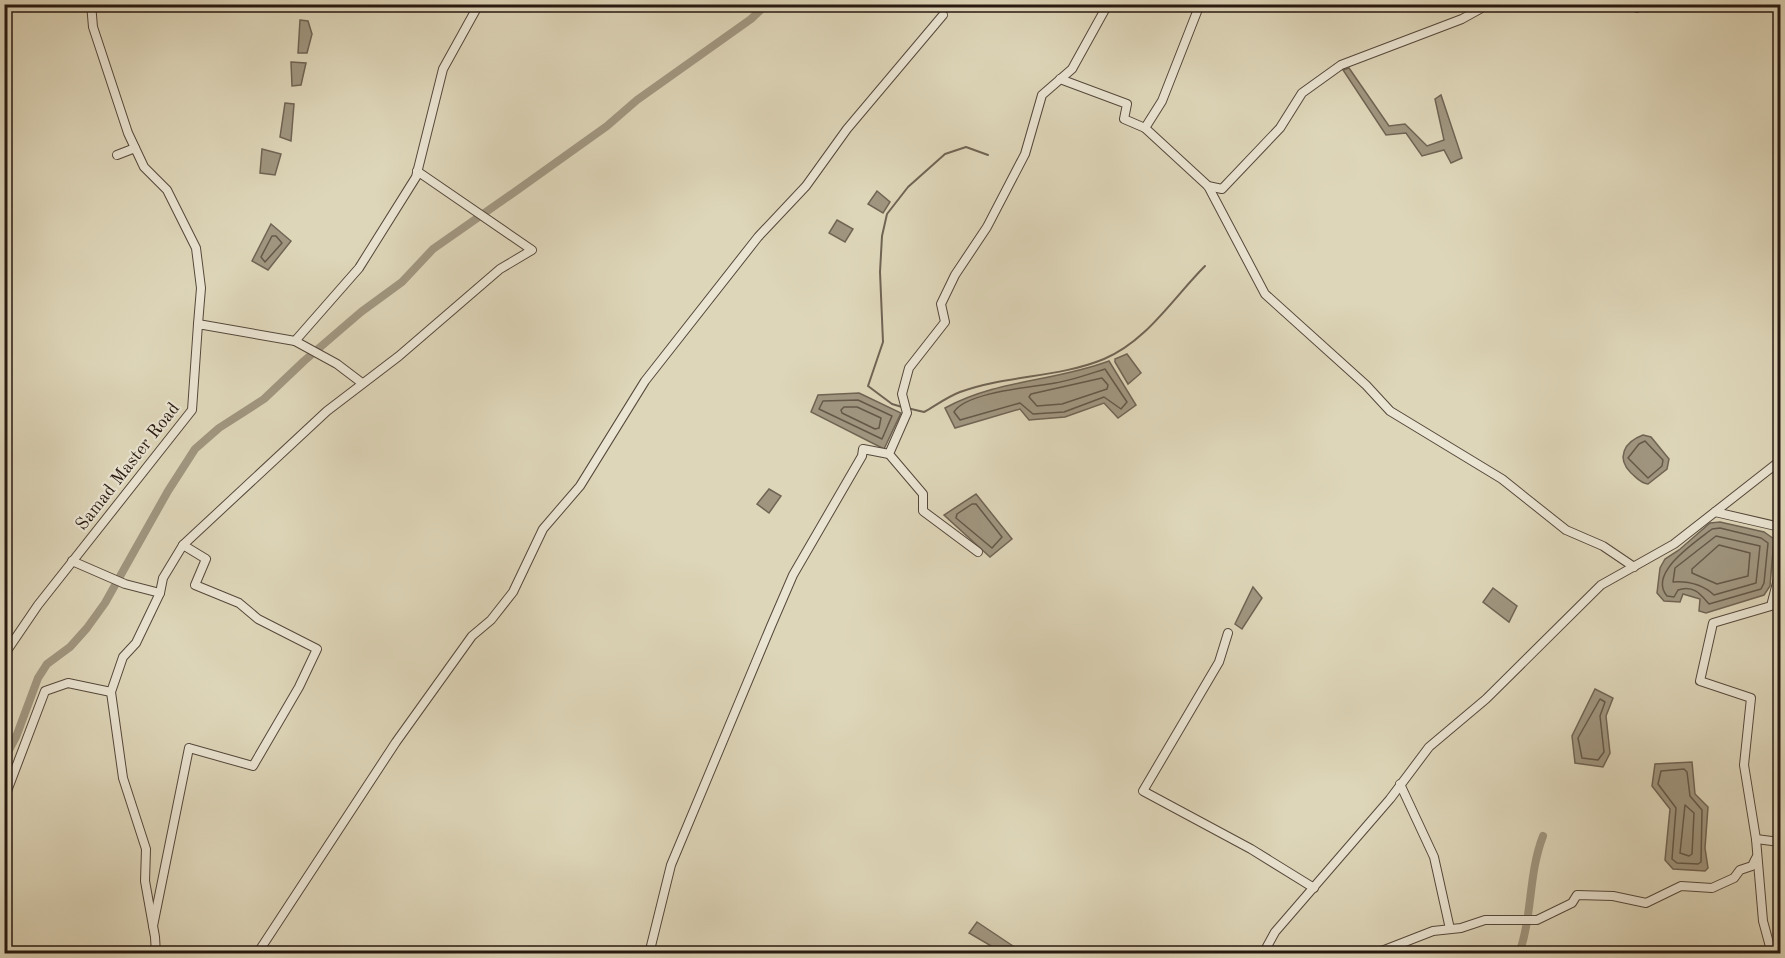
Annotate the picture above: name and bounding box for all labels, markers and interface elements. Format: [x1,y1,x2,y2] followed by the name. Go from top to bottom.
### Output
[72,399,183,534] street label: Samad Master Road

